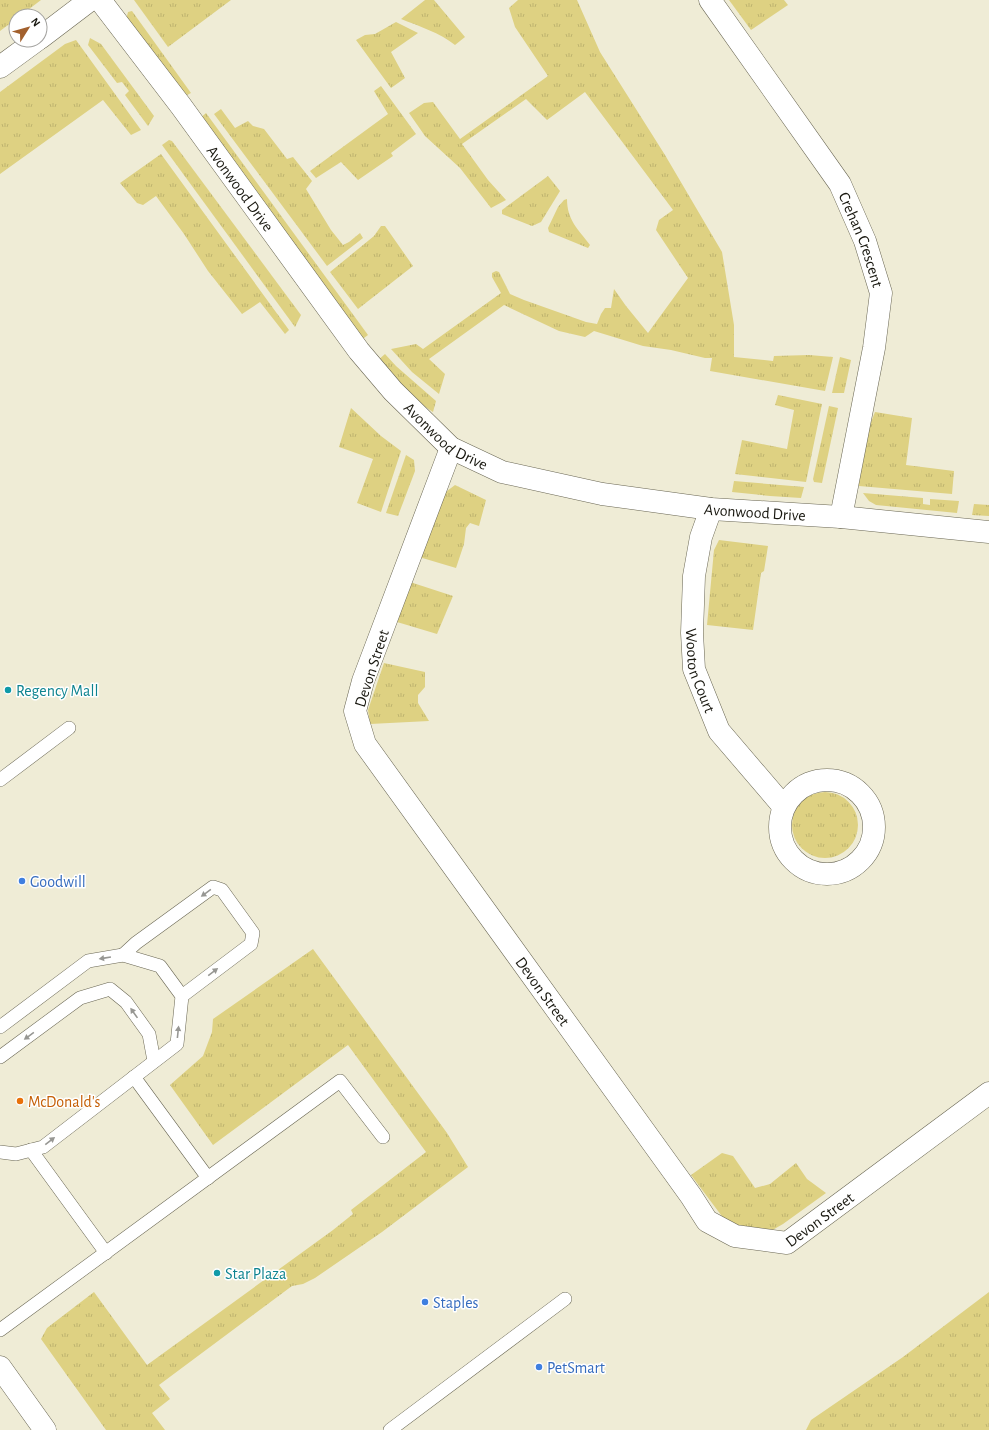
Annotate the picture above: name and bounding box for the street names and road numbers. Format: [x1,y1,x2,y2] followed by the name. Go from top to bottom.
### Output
[204,143,276,235] street label: Avonwood Drive
[836,190,886,289] street label: Crehan Crescent
[401,400,490,473] street label: Avonwood Drive
[703,501,806,524] street label: Avonwood Drive
[352,628,392,709] street label: Devon Street
[683,628,718,715] street label: Wooton Court
[512,954,572,1029] street label: Devon Street
[783,1189,857,1250] street label: Devon Street

